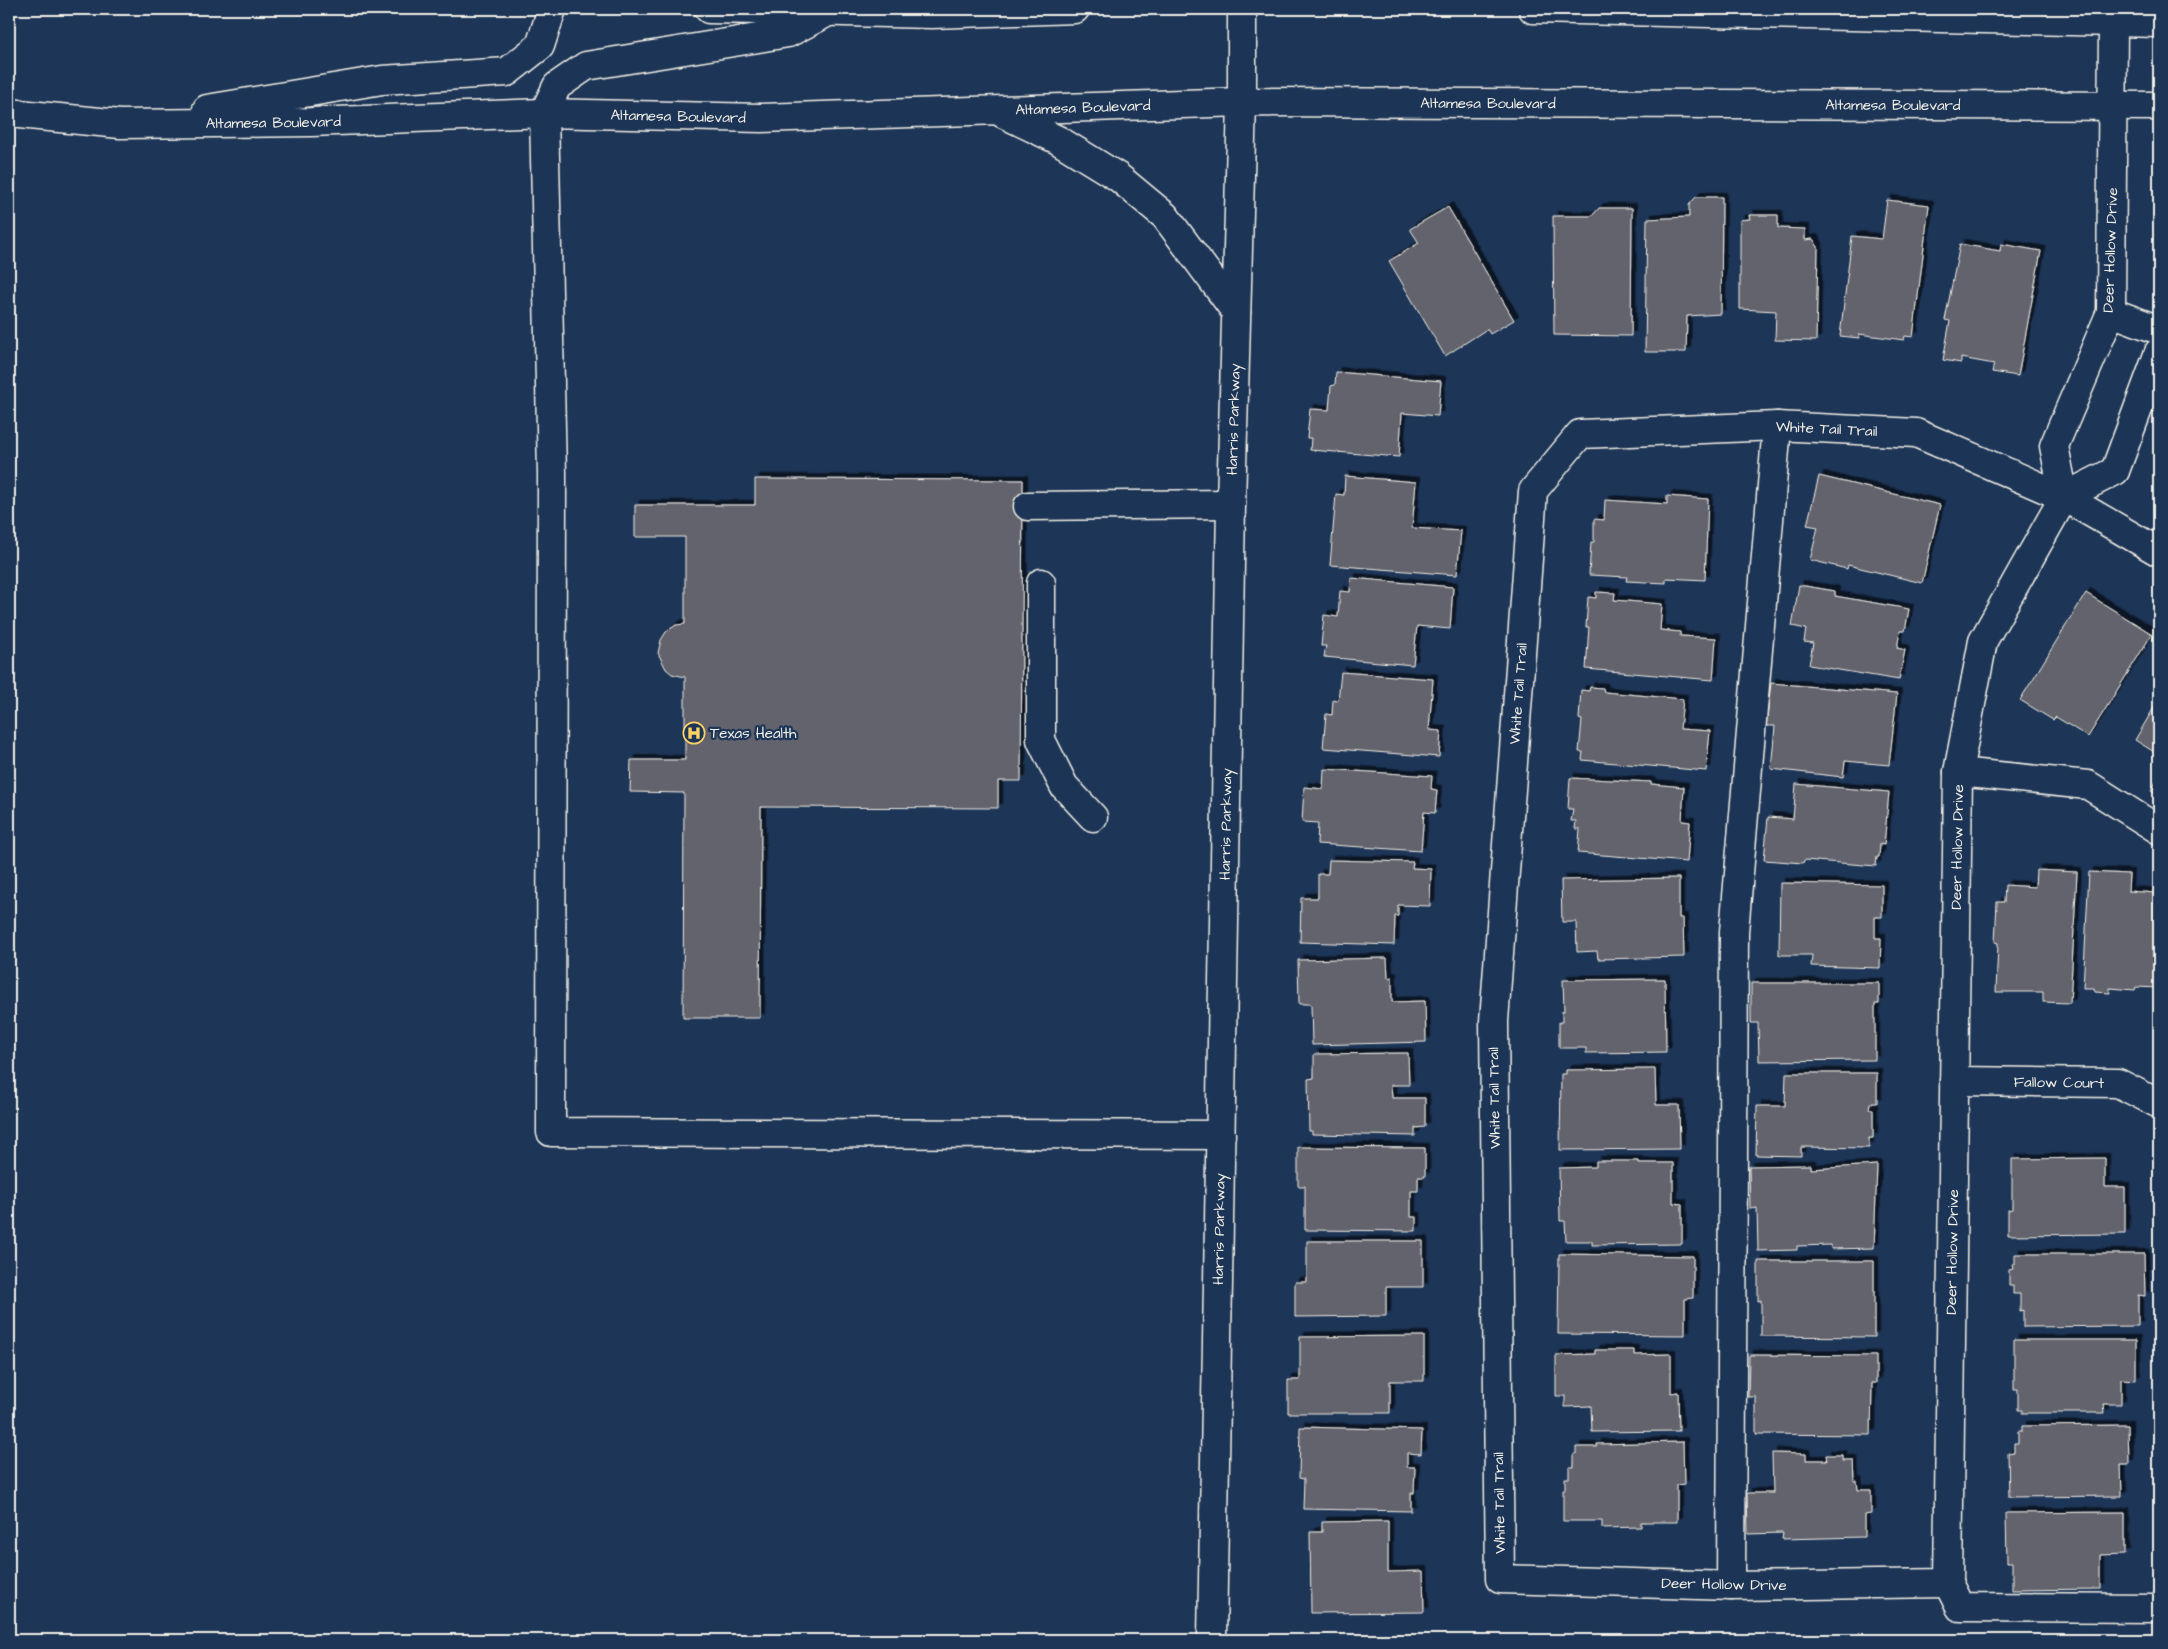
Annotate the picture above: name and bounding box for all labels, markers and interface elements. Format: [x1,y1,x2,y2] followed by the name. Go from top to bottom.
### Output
[1420,93,1556,114] street label: Altamesa Boulevard
[1015,95,1151,121] street label: Altamesa Boulevard
[1825,95,1961,116] street label: Altamesa Boulevard
[610,105,746,129] street label: Altamesa Boulevard
[206,111,342,134] street label: Altamesa Boulevard
[2098,187,2123,313] street label: Deer Hollow Drive
[1222,363,1247,475] street label: Harris Parkway
[1775,416,1878,442] street label: White Tail Trail
[1504,642,1533,745] street label: White Tail Trail
[682,721,706,745] hospital icon: Texas Health
[710,723,797,744] place label: Texas Health
[1215,768,1239,880] street label: Harris Parkway
[1946,784,1969,910] street label: Deer Hollow Drive
[1483,1047,1506,1149] street label: White Tail Trail
[2014,1072,2104,1094] street label: Fallow Court
[1208,1173,1232,1285] street label: Harris Parkway
[1941,1189,1964,1315] street label: Deer Hollow Drive
[1488,1452,1511,1554] street label: White Tail Trail
[1661,1573,1787,1596] street label: Deer Hollow Drive

